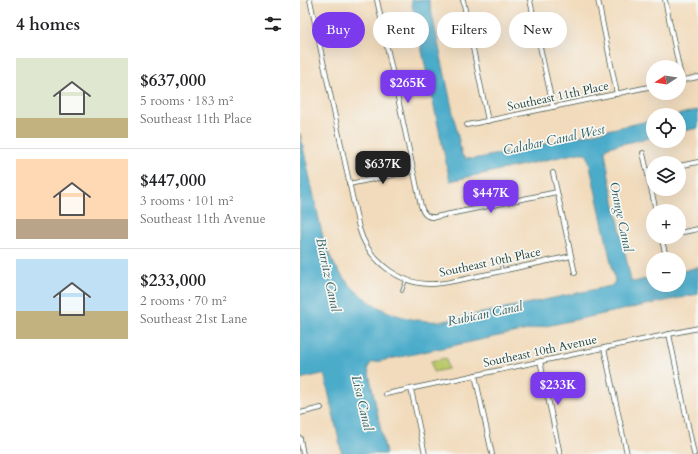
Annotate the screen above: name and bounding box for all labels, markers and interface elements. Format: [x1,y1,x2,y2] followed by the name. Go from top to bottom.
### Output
[312,12,365,48] chip: Buy
[373,12,429,48] chip: Rent
[437,12,501,48] chip: Filters
[509,12,567,48] chip: New
[16,13,80,36] text: 4 homes
[262,13,284,35] icon: filters
[646,60,686,100] north arrow
[646,60,686,292] map controls
[140,69,206,92] text: $637,000
[380,70,436,104] pin: $265K
[48,74,96,122] icon: home
[389,74,427,92] text: $265K
[506,77,610,115] street label: Southeast 11th Place
[140,92,233,110] text: 5 rooms · 183 m²
[646,108,686,148] button: locate
[140,110,252,128] text: Southeast 11th Place
[502,120,607,160] water label: Calabar Canal West
[355,151,411,185] pin: $637K
[364,155,402,173] text: $637K
[646,156,686,196] button: layers
[140,169,206,192] text: $447,000
[48,175,96,223] icon: home
[463,180,519,214] pin: $447K
[605,180,637,254] water label: Orange Canal
[472,184,510,202] text: $447K
[140,192,233,210] text: 3 rooms · 101 m²
[646,204,686,244] button: +
[140,210,266,228] text: Southeast 11th Avenue
[311,236,345,314] water label: Biarritz Canal
[438,243,542,281] street label: Southeast 10th Place
[646,252,686,292] button: −
[140,269,206,292] text: $233,000
[48,275,96,323] icon: home
[140,292,227,310] text: 2 rooms · 70 m²
[446,297,525,331] water label: Rubican Canal
[140,310,247,328] text: Southeast 21st Lane
[482,331,598,371] street label: Southeast 10th Avenue
[530,372,586,406] pin: $233K
[347,373,377,433] water label: Lisa Canal
[539,376,577,394] text: $233K

